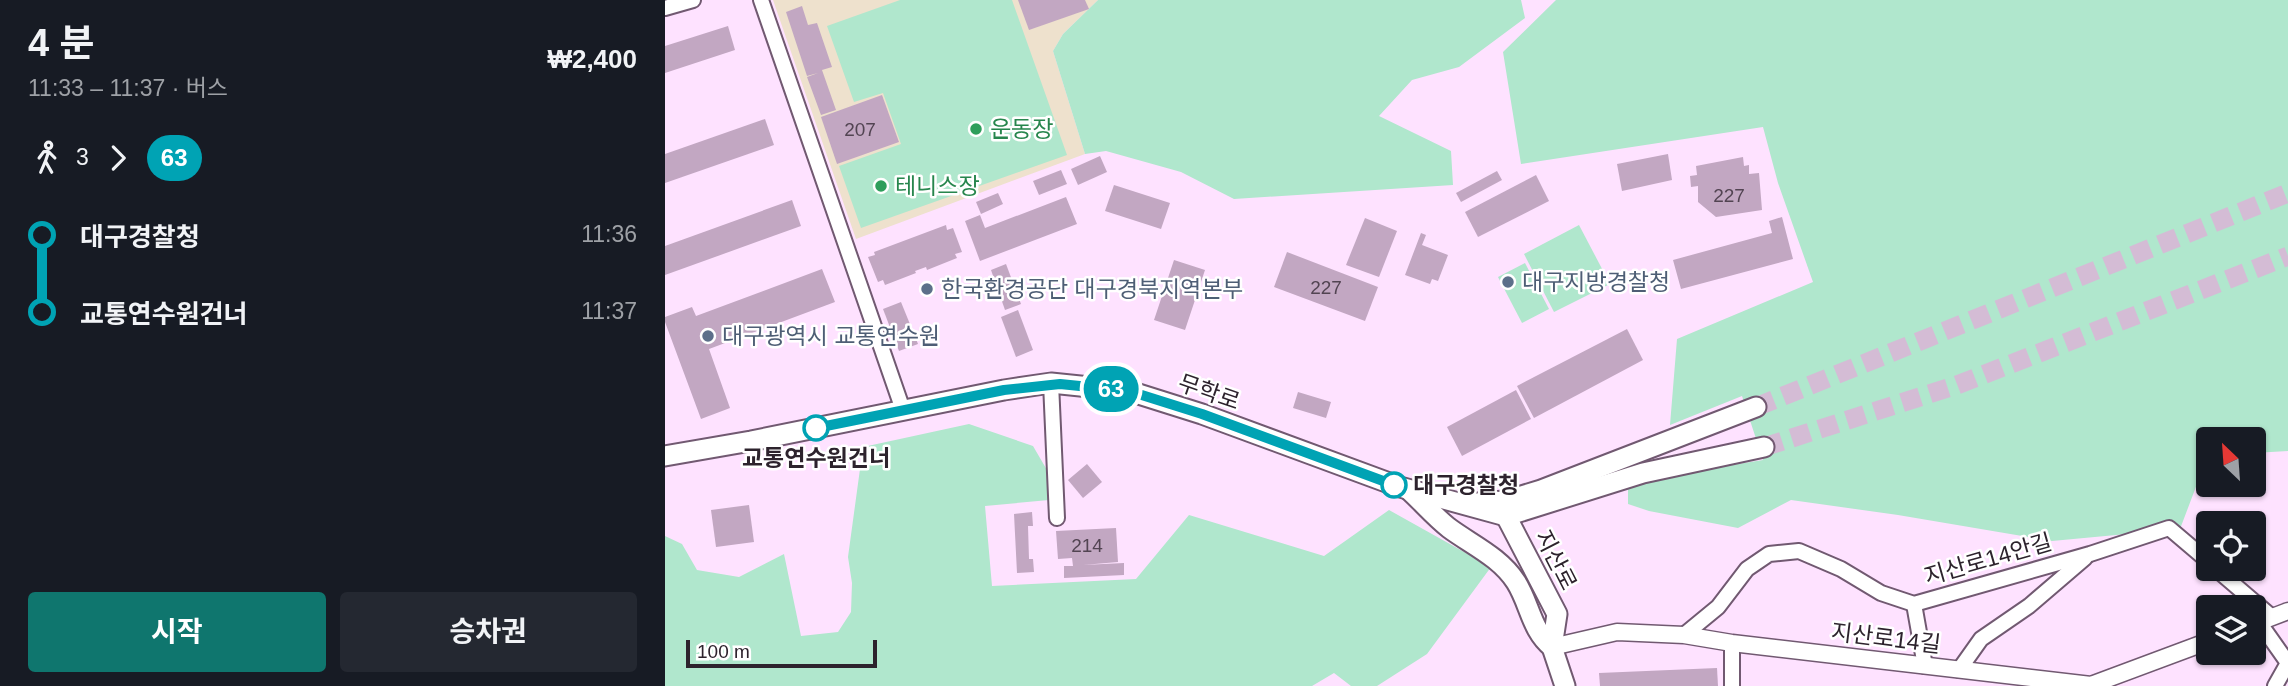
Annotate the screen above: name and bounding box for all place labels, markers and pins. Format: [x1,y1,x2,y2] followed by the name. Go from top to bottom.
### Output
[990,116,1053,142] place label: 운동장
[968,121,984,137] marker: 운동장
[895,173,980,199] place label: 테니스장
[873,178,889,194] marker: 테니스장
[1522,269,1670,295] place label: 대구지방경찰청
[1500,274,1516,290] marker: 대구지방경찰청
[941,276,1244,302] place label: 한국환경공단 대구경북지역본부
[919,281,935,297] marker: 한국환경공단 대구경북지역본부
[722,323,940,349] place label: 대구광역시 교통연수원
[700,328,716,344] marker: 대구광역시 교통연수원
[803,415,829,441] marker: 교통연수원건너
[742,445,890,471] place label: 교통연수원건너
[1381,472,1407,498] marker: 대구경찰청
[1413,472,1519,498] place label: 대구경찰청

